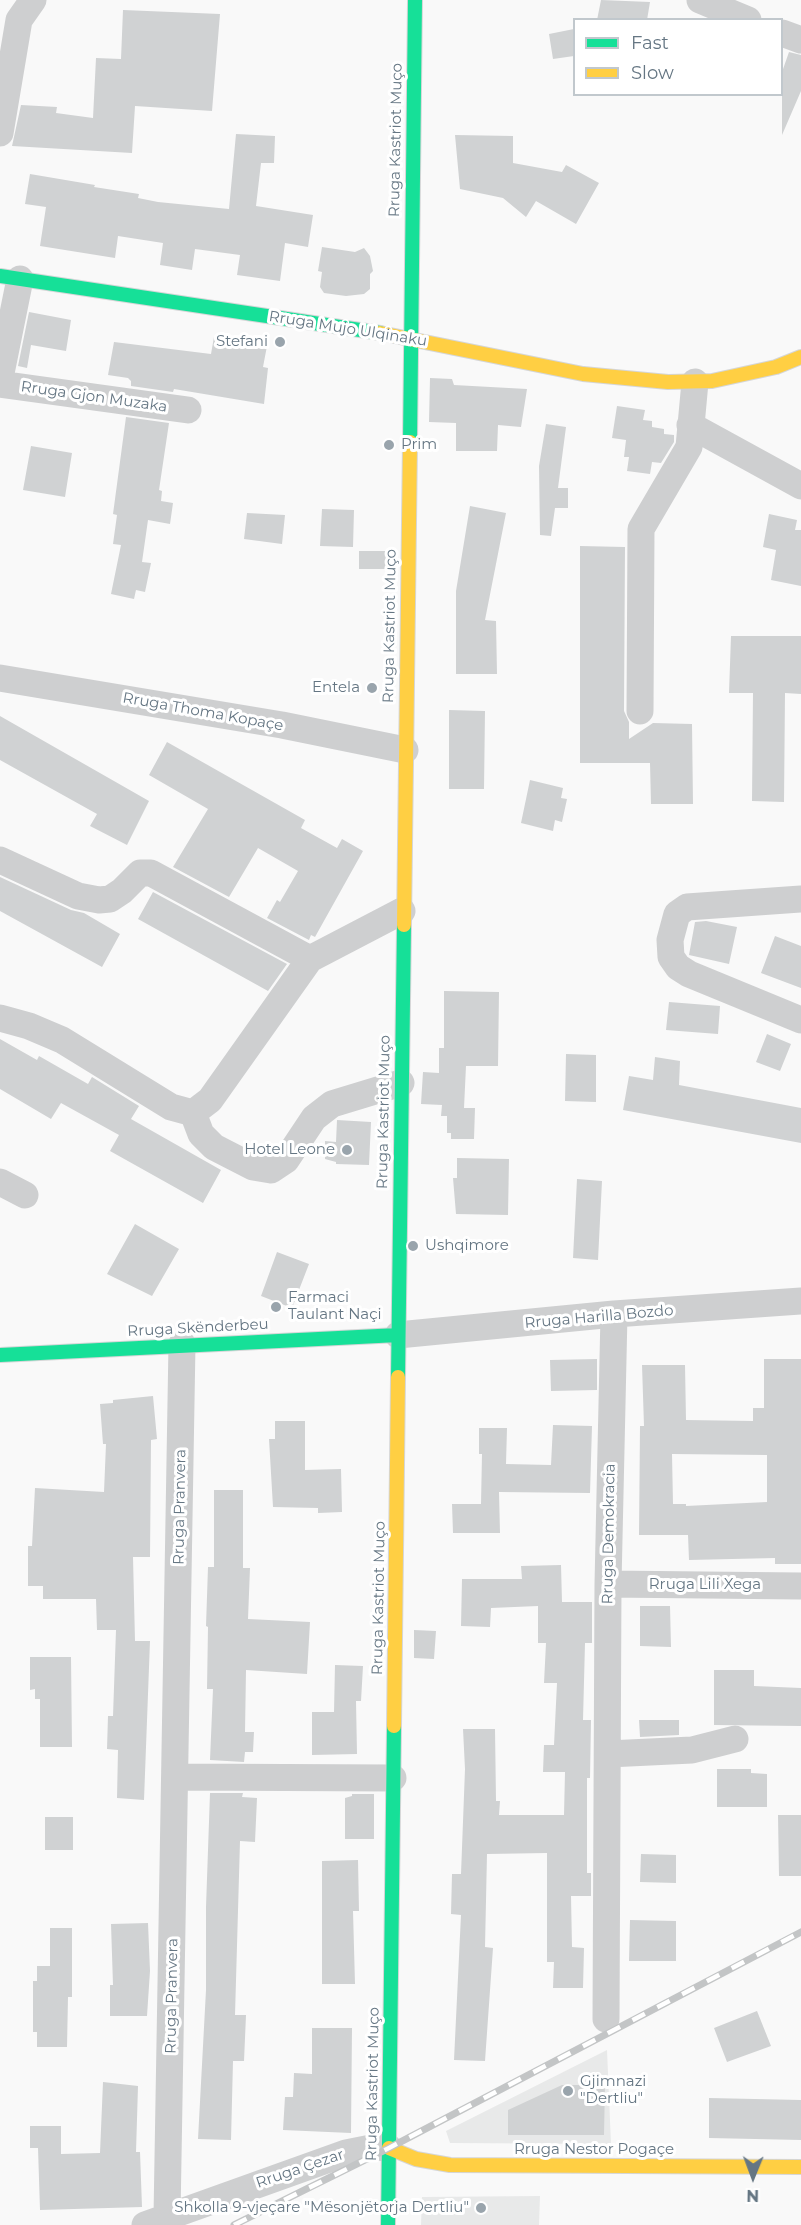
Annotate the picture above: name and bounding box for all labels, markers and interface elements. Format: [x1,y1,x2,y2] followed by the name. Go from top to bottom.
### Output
[573,18,783,96] legend
[631,32,669,54] text: Fast
[631,62,674,84] text: Slow
[386,63,406,217] street label: Rruga Kastriot Muço
[268,308,428,350] street label: Rruga Mujo Ulqinaku
[216,333,268,351] place label: Stefani
[273,335,287,349] marker: Stefani
[20,378,168,416] street label: Rruga Gjon Muzaka
[401,436,437,454] place label: Prim
[382,438,396,452] marker: Prim
[380,549,400,703] street label: Rruga Kastriot Muço
[312,679,360,697] place label: Entela
[365,681,379,695] marker: Entela
[121,689,285,735] street label: Rruga Thoma Kopaçe
[374,1035,394,1189] street label: Rruga Kastriot Muço
[244,1141,335,1159] place label: Hotel Leone
[340,1143,354,1157] marker: Hotel Leone
[425,1237,509,1255] place label: Ushqimore
[406,1239,420,1253] marker: Ushqimore
[288,1289,382,1324] place label: Farmaci Taulant Naçi
[269,1300,283,1314] marker: Farmaci Taulant Naçi
[524,1302,674,1332] street label: Rruga Harilla Bozdo
[127,1315,269,1341] street label: Rruga Skënderbeu
[170,1449,190,1565] street label: Rruga Pranvera
[599,1463,619,1605] street label: Rruga Demokracia
[369,1521,389,1675] street label: Rruga Kastriot Muço
[649,1576,761,1594] street label: Rruga Lili Xega
[162,1938,182,2054] street label: Rruga Pranvera
[363,2007,383,2161] street label: Rruga Kastriot Muço
[580,2073,646,2108] place label: Gjimnazi "Dertliu"
[561,2084,575,2098] marker: Gjimnazi "Dertliu"
[514,2141,674,2159] street label: Rruga Nestor Pogaçe
[254,2146,346,2192] street label: Rruga Çezar
[723,2147,783,2207] north arrow
[746,2186,759,2205] text: N
[174,2199,469,2217] place label: Shkolla 9-vjeçare "Mësonjëtorja Dertliu"
[474,2201,488,2215] marker: Shkolla 9-vjeçare "Mësonjëtorja Dertliu"

